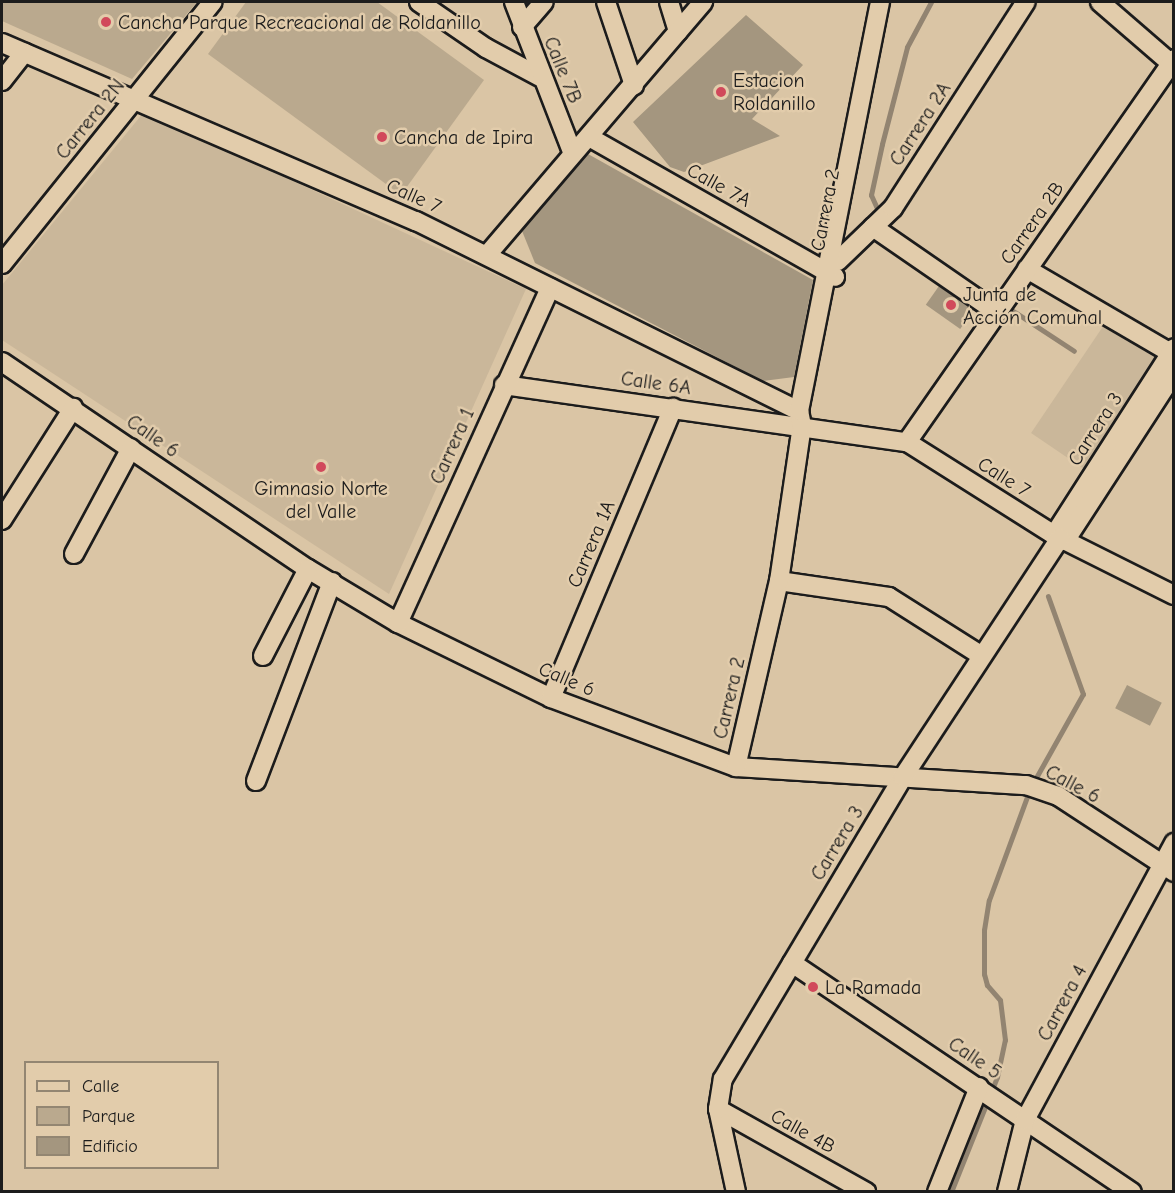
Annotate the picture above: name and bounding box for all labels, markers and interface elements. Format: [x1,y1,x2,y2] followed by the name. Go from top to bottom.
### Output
[118,10,481,34] place label: Cancha Parque Recreacional de Roldanillo
[99,15,113,29] marker: Cancha Parque Recreacional de Roldanillo
[539,33,587,107] street label: Calle 7B
[733,68,815,115] place label: Estacion Roldanillo
[50,74,130,164] street label: Carrera 2N
[884,78,956,170] street label: Carrera 2A
[714,85,728,99] marker: Estacion Roldanillo
[394,125,533,149] place label: Cancha de Ipira
[375,130,389,144] marker: Cancha de Ipira
[683,158,755,212] street label: Calle 7A
[805,167,845,253] street label: Carrera 2
[383,173,445,219] street label: Calle 7
[995,177,1069,269] street label: Carrera 2B
[963,282,1102,329] place label: Junta de Acción Comunal
[944,298,958,312] marker: Junta de Acción Comunal
[619,366,693,400] street label: Calle 6A
[1062,388,1128,470] street label: Carrera 3
[425,404,479,488] street label: Carrera 1
[122,409,184,463] street label: Calle 6
[973,452,1035,502] street label: Calle 7
[314,460,328,474] marker: Gimnasio Norte del Valle
[254,476,388,523] place label: Gimnasio Norte del Valle
[562,497,620,591] street label: Carrera 1A
[708,655,750,741] street label: Carrera 2
[535,656,599,702] street label: Calle 6
[1041,760,1105,808] street label: Calle 6
[805,801,869,885] street label: Carrera 3
[1032,961,1092,1045] street label: Carrera 4
[825,975,921,999] place label: La Ramada
[806,980,820,994] marker: La Ramada
[944,1032,1006,1084] street label: Calle 5
[24,1061,219,1169] legend
[82,1076,119,1097] text: Calle
[767,1104,839,1158] street label: Calle 4B
[82,1106,135,1127] text: Parque
[82,1136,138,1157] text: Edificio

